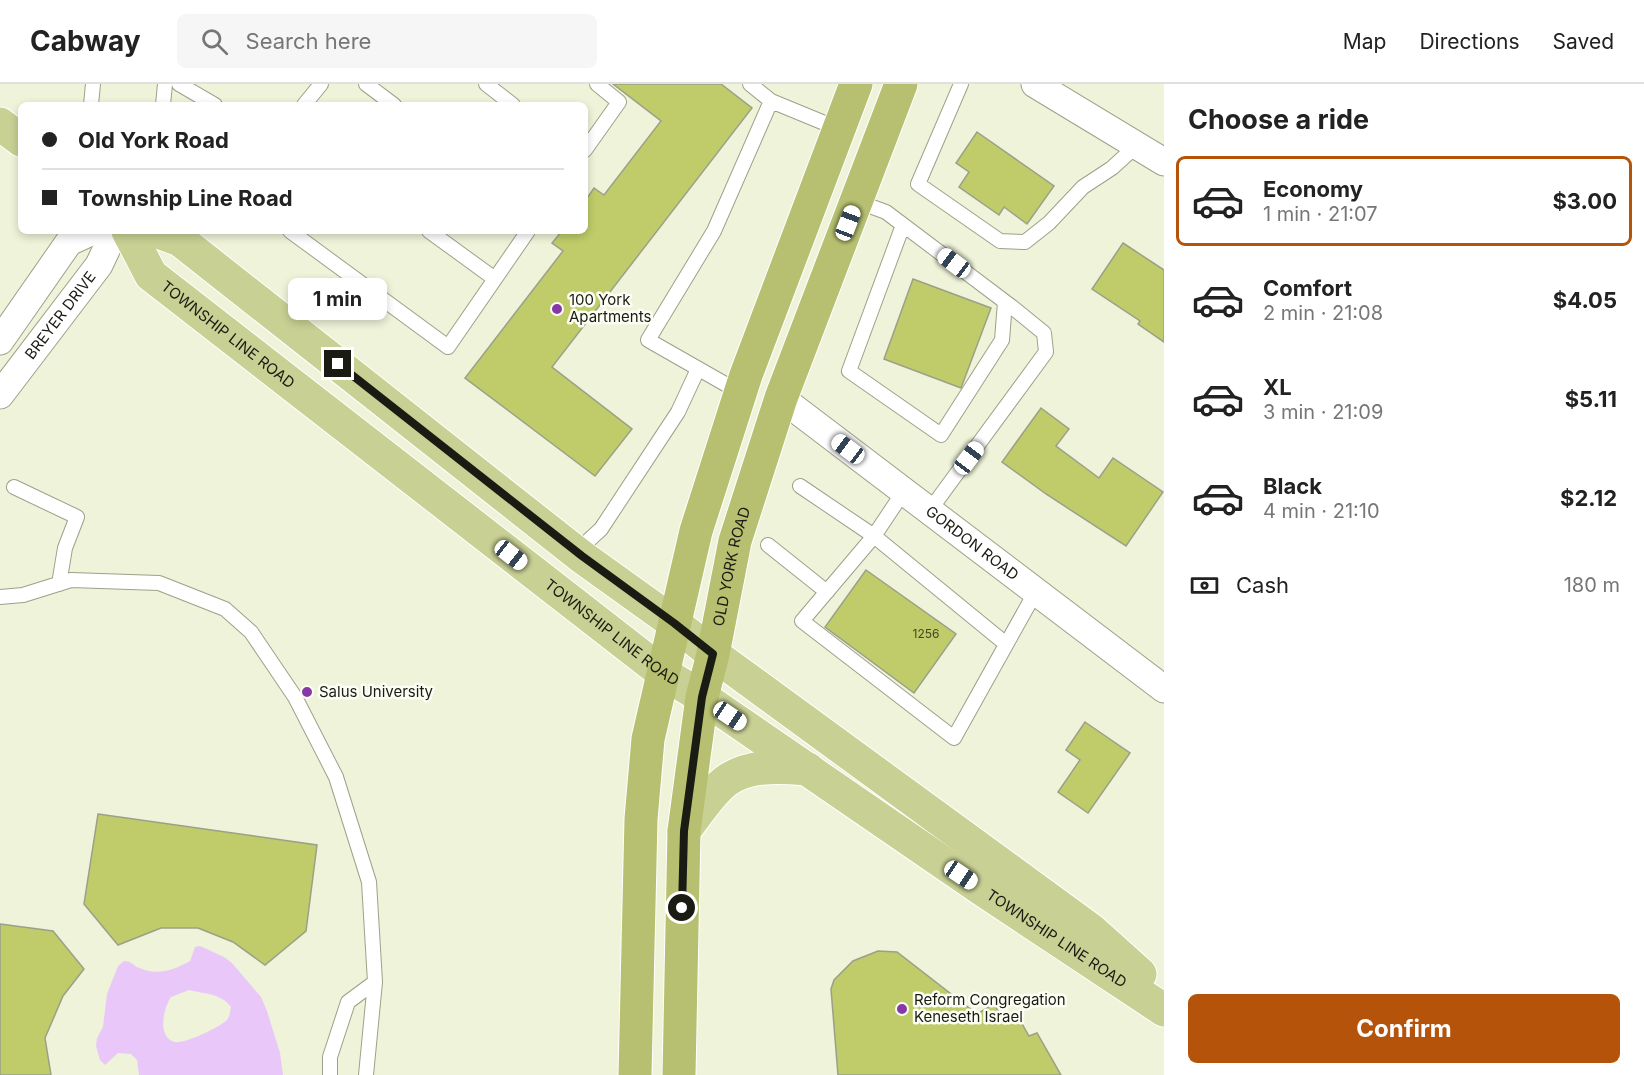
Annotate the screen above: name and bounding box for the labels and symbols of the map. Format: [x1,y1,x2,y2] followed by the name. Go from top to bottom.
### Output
[833,203,863,243] car
[934,245,974,281] car
[21,267,100,363] street label: BREYER DRIVE
[157,276,299,392] street label: TOWNSHIP LINE ROAD
[288,277,388,319] callout: 1 min
[569,290,651,326] place label: 100 York Apartments
[550,302,564,316] marker: 100 York Apartments
[324,350,351,377] route end
[828,431,868,467] car
[951,438,987,478] car
[922,501,1023,584] street label: GORDON ROAD
[709,504,754,628] street label: OLD YORK ROAD
[491,537,531,573] car
[541,575,683,690] street label: TOWNSHIP LINE ROAD
[913,626,939,641] house number: 1256
[319,682,434,701] place label: Salus University
[300,685,314,699] marker: Salus University
[710,698,750,734] car
[941,857,981,893] car
[983,885,1130,992] street label: TOWNSHIP LINE ROAD
[668,894,695,921] route start
[914,990,1066,1026] place label: Reform Congregation Keneseth Israel
[895,1002,909,1016] marker: Reform Congregation Keneseth Israel

